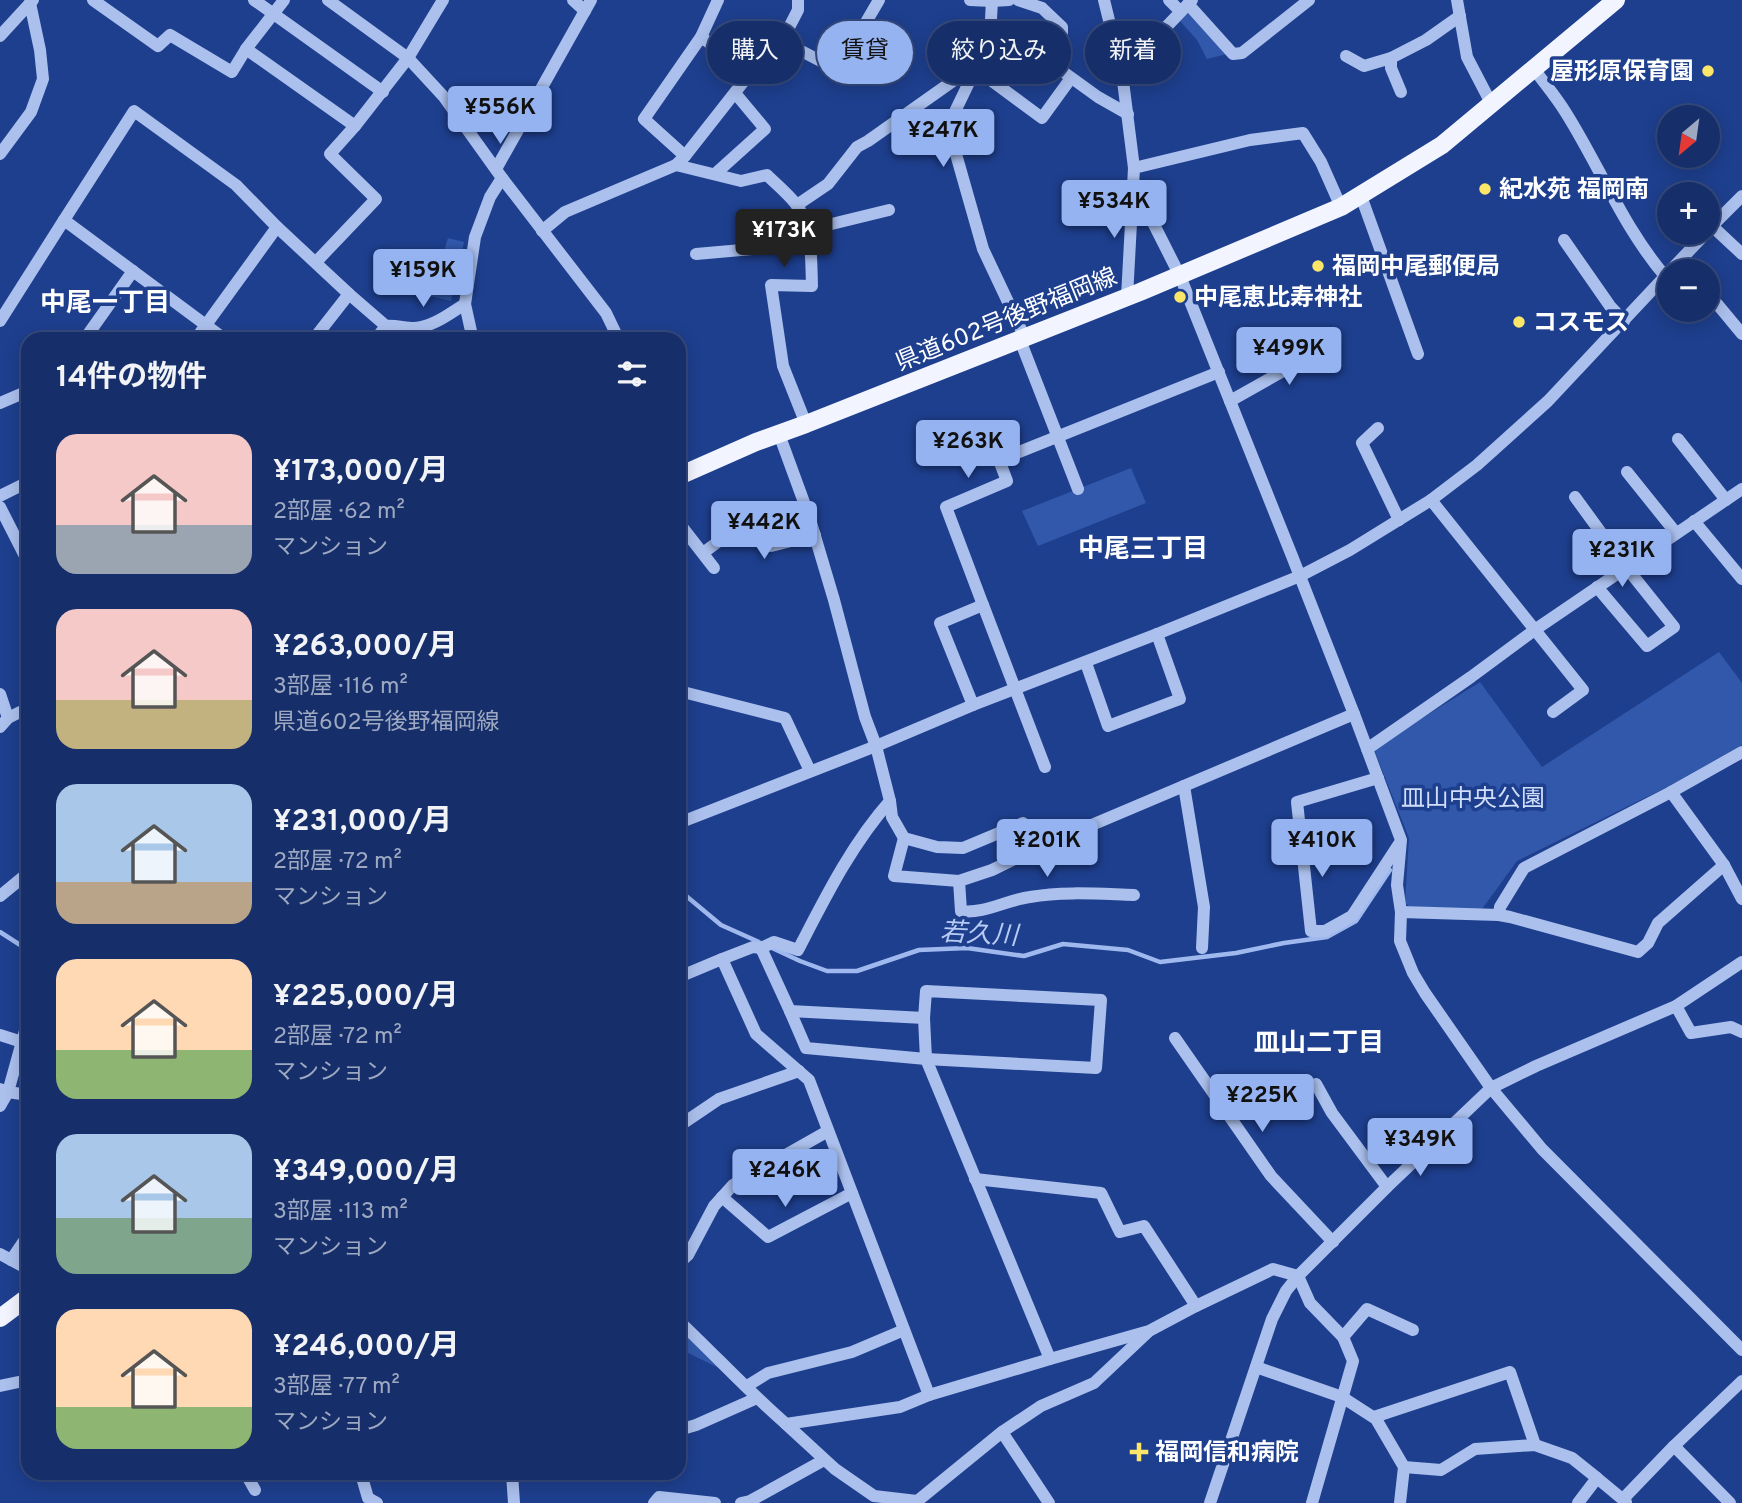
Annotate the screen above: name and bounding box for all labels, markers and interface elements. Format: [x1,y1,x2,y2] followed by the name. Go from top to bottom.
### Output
[707,21,803,84] chip: 購入
[817,21,913,84] chip: 賃貸
[927,21,1071,84] chip: 絞り込み
[1085,21,1181,84] chip: 新着
[1550,58,1694,88] place label: 屋形原保育園
[1700,63,1716,79] marker: 屋形原保育園
[451,86,549,146] pin: ¥556K
[464,94,536,123] text: ¥556K
[1657,105,1720,168] north arrow
[1657,105,1720,322] map controls
[894,110,992,169] pin: ¥247K
[907,117,979,146] text: ¥247K
[1499,176,1649,206] place label: 紀水苑 福岡南
[1065,180,1163,240] pin: ¥534K
[1477,181,1493,197] marker: 紀水苑 福岡南
[1657,182,1720,245] button: +
[1078,188,1150,217] text: ¥534K
[735,210,833,269] pin: ¥173K
[751,217,817,246] text: ¥173K
[374,250,472,309] pin: ¥159K
[1332,253,1500,283] place label: 福岡中尾郵便局
[389,257,457,286] text: ¥159K
[1310,258,1326,274] marker: 福岡中尾郵便局
[1657,259,1720,322] button: −
[892,263,1122,379] street label: 県道602号後野福岡線
[1194,284,1362,314] place label: 中尾恵比寿神社
[40,288,170,321] district label: 中尾一丁目
[1172,289,1188,305] marker: 中尾恵比寿神社
[1533,309,1629,339] place label: コスモス
[1511,314,1527,330] marker: コスモス
[1240,328,1338,387] pin: ¥499K
[1252,335,1326,364] text: ¥499K
[613,355,651,393] icon: filters
[56,360,207,397] text: 14件の物件
[919,420,1017,480] pin: ¥263K
[932,428,1004,457] text: ¥263K
[273,454,449,491] text: ¥173,000/月
[112,462,196,546] icon: home
[273,498,405,527] text: 2部屋 · 62 m²
[715,502,813,561] pin: ¥442K
[727,509,801,538] text: ¥442K
[1573,530,1671,589] pin: ¥231K
[273,534,388,563] text: マンション
[1078,534,1208,567] district label: 中尾三丁目
[1588,537,1656,566] text: ¥231K
[273,629,458,666] text: ¥263,000/月
[112,637,196,721] icon: home
[273,673,408,702] text: 3部屋 · 116 m²
[273,709,500,738] text: 県道602号後野福岡線
[1401,785,1545,815] park label: 皿山中央公園
[273,804,452,841] text: ¥231,000/月
[112,812,196,896] icon: home
[998,820,1096,879] pin: ¥201K
[1273,820,1371,879] pin: ¥410K
[1013,827,1081,856] text: ¥201K
[1287,827,1357,856] text: ¥410K
[273,848,402,877] text: 2部屋 · 72 m²
[273,884,388,913] text: マンション
[939,917,1022,954] water label: 若久川
[273,979,459,1016] text: ¥225,000/月
[112,987,196,1071] icon: home
[273,1023,402,1052] text: 2部屋 · 72 m²
[1254,1028,1384,1061] district label: 皿山二丁目
[273,1059,388,1088] text: マンション
[1213,1074,1311,1134] pin: ¥225K
[1226,1082,1298,1111] text: ¥225K
[1371,1118,1469,1178] pin: ¥349K
[1384,1126,1456,1155] text: ¥349K
[736,1150,834,1209] pin: ¥246K
[273,1154,459,1191] text: ¥349,000/月
[748,1157,822,1186] text: ¥246K
[112,1162,196,1246] icon: home
[273,1198,408,1227] text: 3部屋 · 113 m²
[273,1234,388,1263] text: マンション
[273,1329,460,1366] text: ¥246,000/月
[112,1337,196,1421] icon: home
[273,1373,400,1402] text: 3部屋 · 77 m²
[273,1409,388,1438] text: マンション
[1155,1439,1299,1469] place label: 福岡信和病院
[1129,1442,1149,1462] marker: 福岡信和病院

